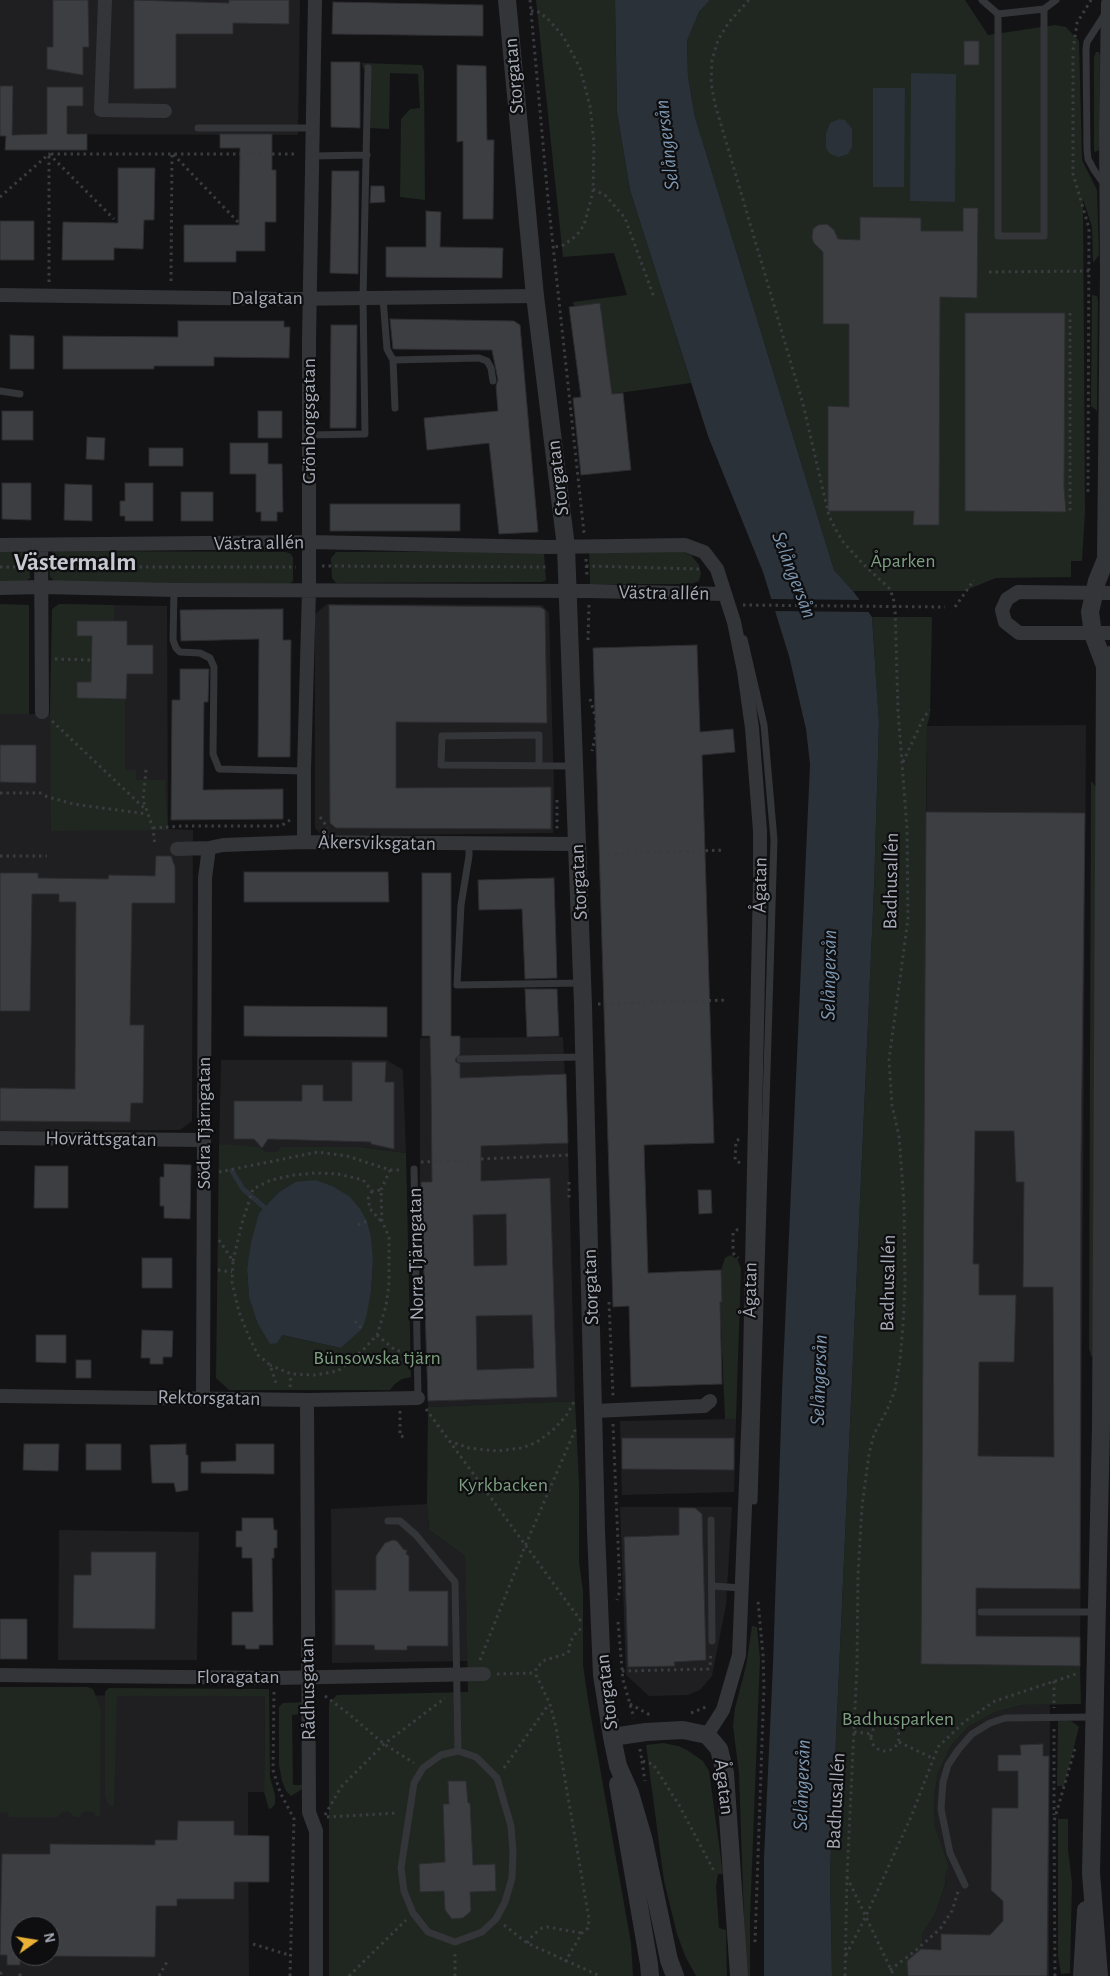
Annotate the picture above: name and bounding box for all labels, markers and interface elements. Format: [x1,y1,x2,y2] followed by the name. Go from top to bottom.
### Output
[499,37,529,115] street label: Storgatan
[649,98,685,192] water label: Selångersån
[231,286,303,310] street label: Dalgatan
[297,358,321,484] street label: Grönborgsgatan
[541,439,575,517] street label: Storgatan
[766,528,822,622] water label: Selångersån
[213,530,305,556] street label: Västra allén
[14,547,136,577] district label: Västermalm
[870,549,936,573] park label: Åparken
[618,580,710,606] street label: Västra allén
[318,830,436,856] street label: Åkersviksgatan
[878,832,904,930] street label: Badhusallén
[565,843,593,921] street label: Storgatan
[748,857,772,913] street label: Ågatan
[816,929,842,1021] water label: Selångersån
[192,1057,216,1189] street label: Södra Tjärngatan
[45,1126,157,1152] street label: Hovrättsgatan
[403,1187,429,1321] street label: Norra Tjärngatan
[875,1234,901,1332] street label: Badhusallén
[578,1249,604,1325] street label: Storgatan
[738,1262,762,1318] street label: Ågatan
[805,1334,833,1426] water label: Selångersån
[313,1346,441,1370] park label: Bünsowska tjärn
[157,1385,261,1411] street label: Rektorsgatan
[458,1473,548,1497] park label: Kyrkbacken
[295,1637,321,1741] street label: Rådhusgatan
[590,1653,624,1731] street label: Storgatan
[196,1665,280,1689] street label: Floragatan
[842,1707,954,1731] park label: Badhusparken
[788,1739,816,1831] water label: Selångersån
[821,1752,851,1850] street label: Badhusallén
[709,1758,739,1816] street label: Ågatan
[10,1916,60,1966] north arrow
[41,1932,57,1944] text: N

